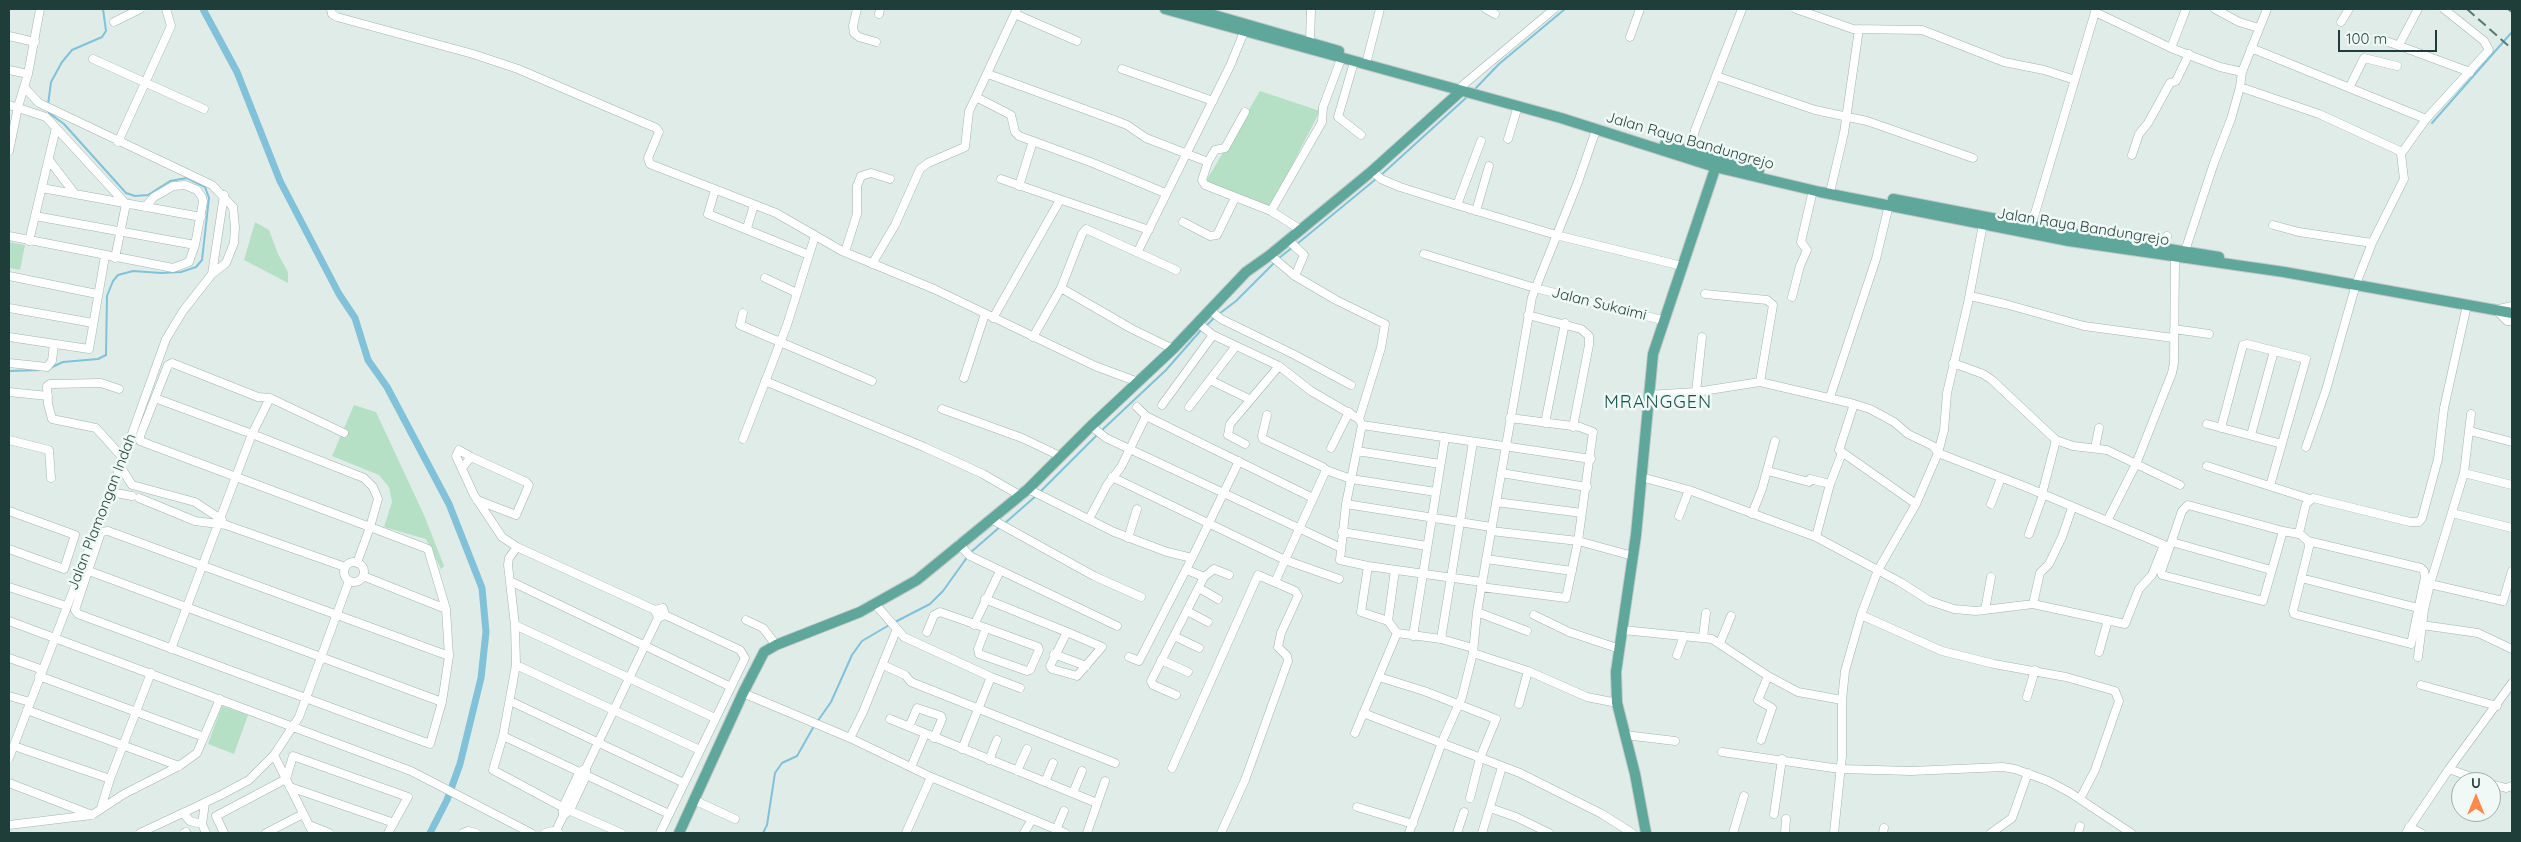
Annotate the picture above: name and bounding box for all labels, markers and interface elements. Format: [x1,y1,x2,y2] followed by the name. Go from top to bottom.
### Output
[2341,20,2440,52] scale bar
[2346,29,2387,48] text: 100 m
[1604,108,1776,174] street label: Jalan Raya Bandungrejo
[1996,204,2170,250] street label: Jalan Raya Bandungrejo
[1550,284,1648,324] street label: Jalan Sukaimi
[1603,392,1713,414] district label: MRANGGEN
[64,431,140,593] street label: Jalan Plamongan Indah
[2451,772,2501,822] north arrow
[2471,774,2481,792] text: U

